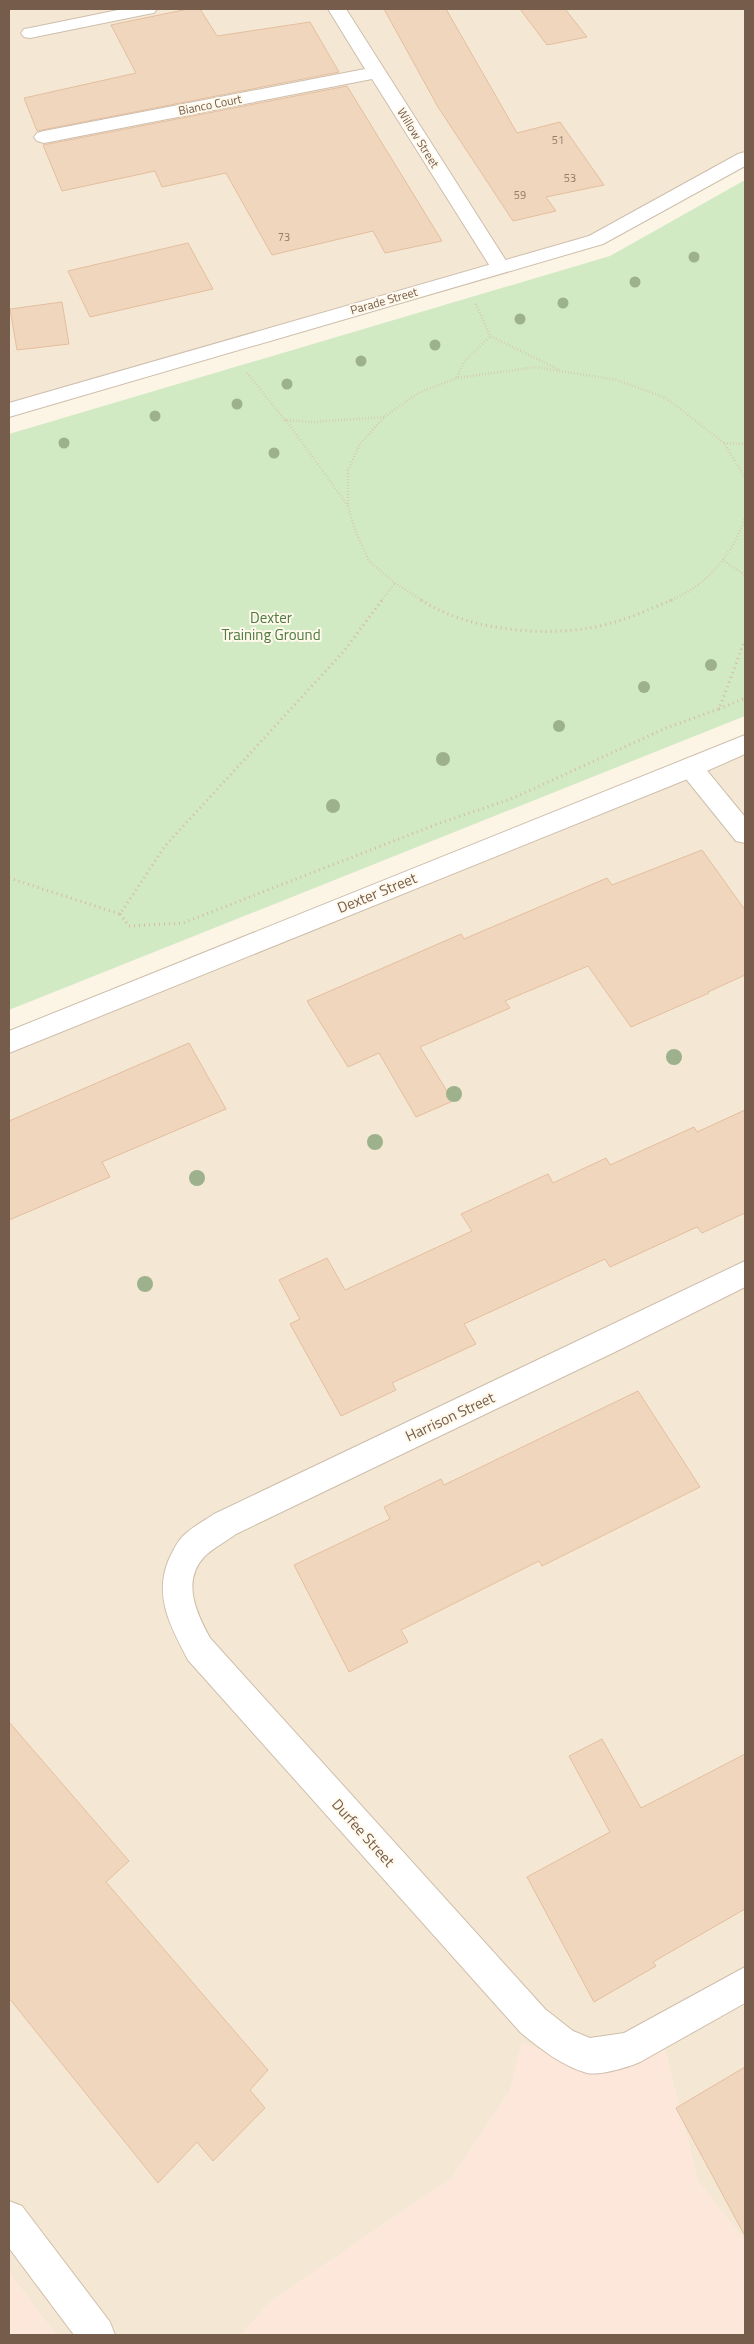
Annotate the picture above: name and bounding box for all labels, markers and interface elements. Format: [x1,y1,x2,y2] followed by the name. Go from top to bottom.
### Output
[177,89,244,120] street label: Bianco Court
[392,104,445,172] street label: Willow Street
[552,132,564,148] house number: 51
[564,170,576,186] house number: 53
[514,187,526,203] house number: 59
[278,229,290,245] house number: 73
[348,282,421,319] street label: Parade Street
[221,606,321,646] park label: Dexter Training Ground
[334,866,421,919] street label: Dexter Street
[401,1385,499,1447] street label: Harrison Street
[326,1793,401,1872] street label: Durfee Street

